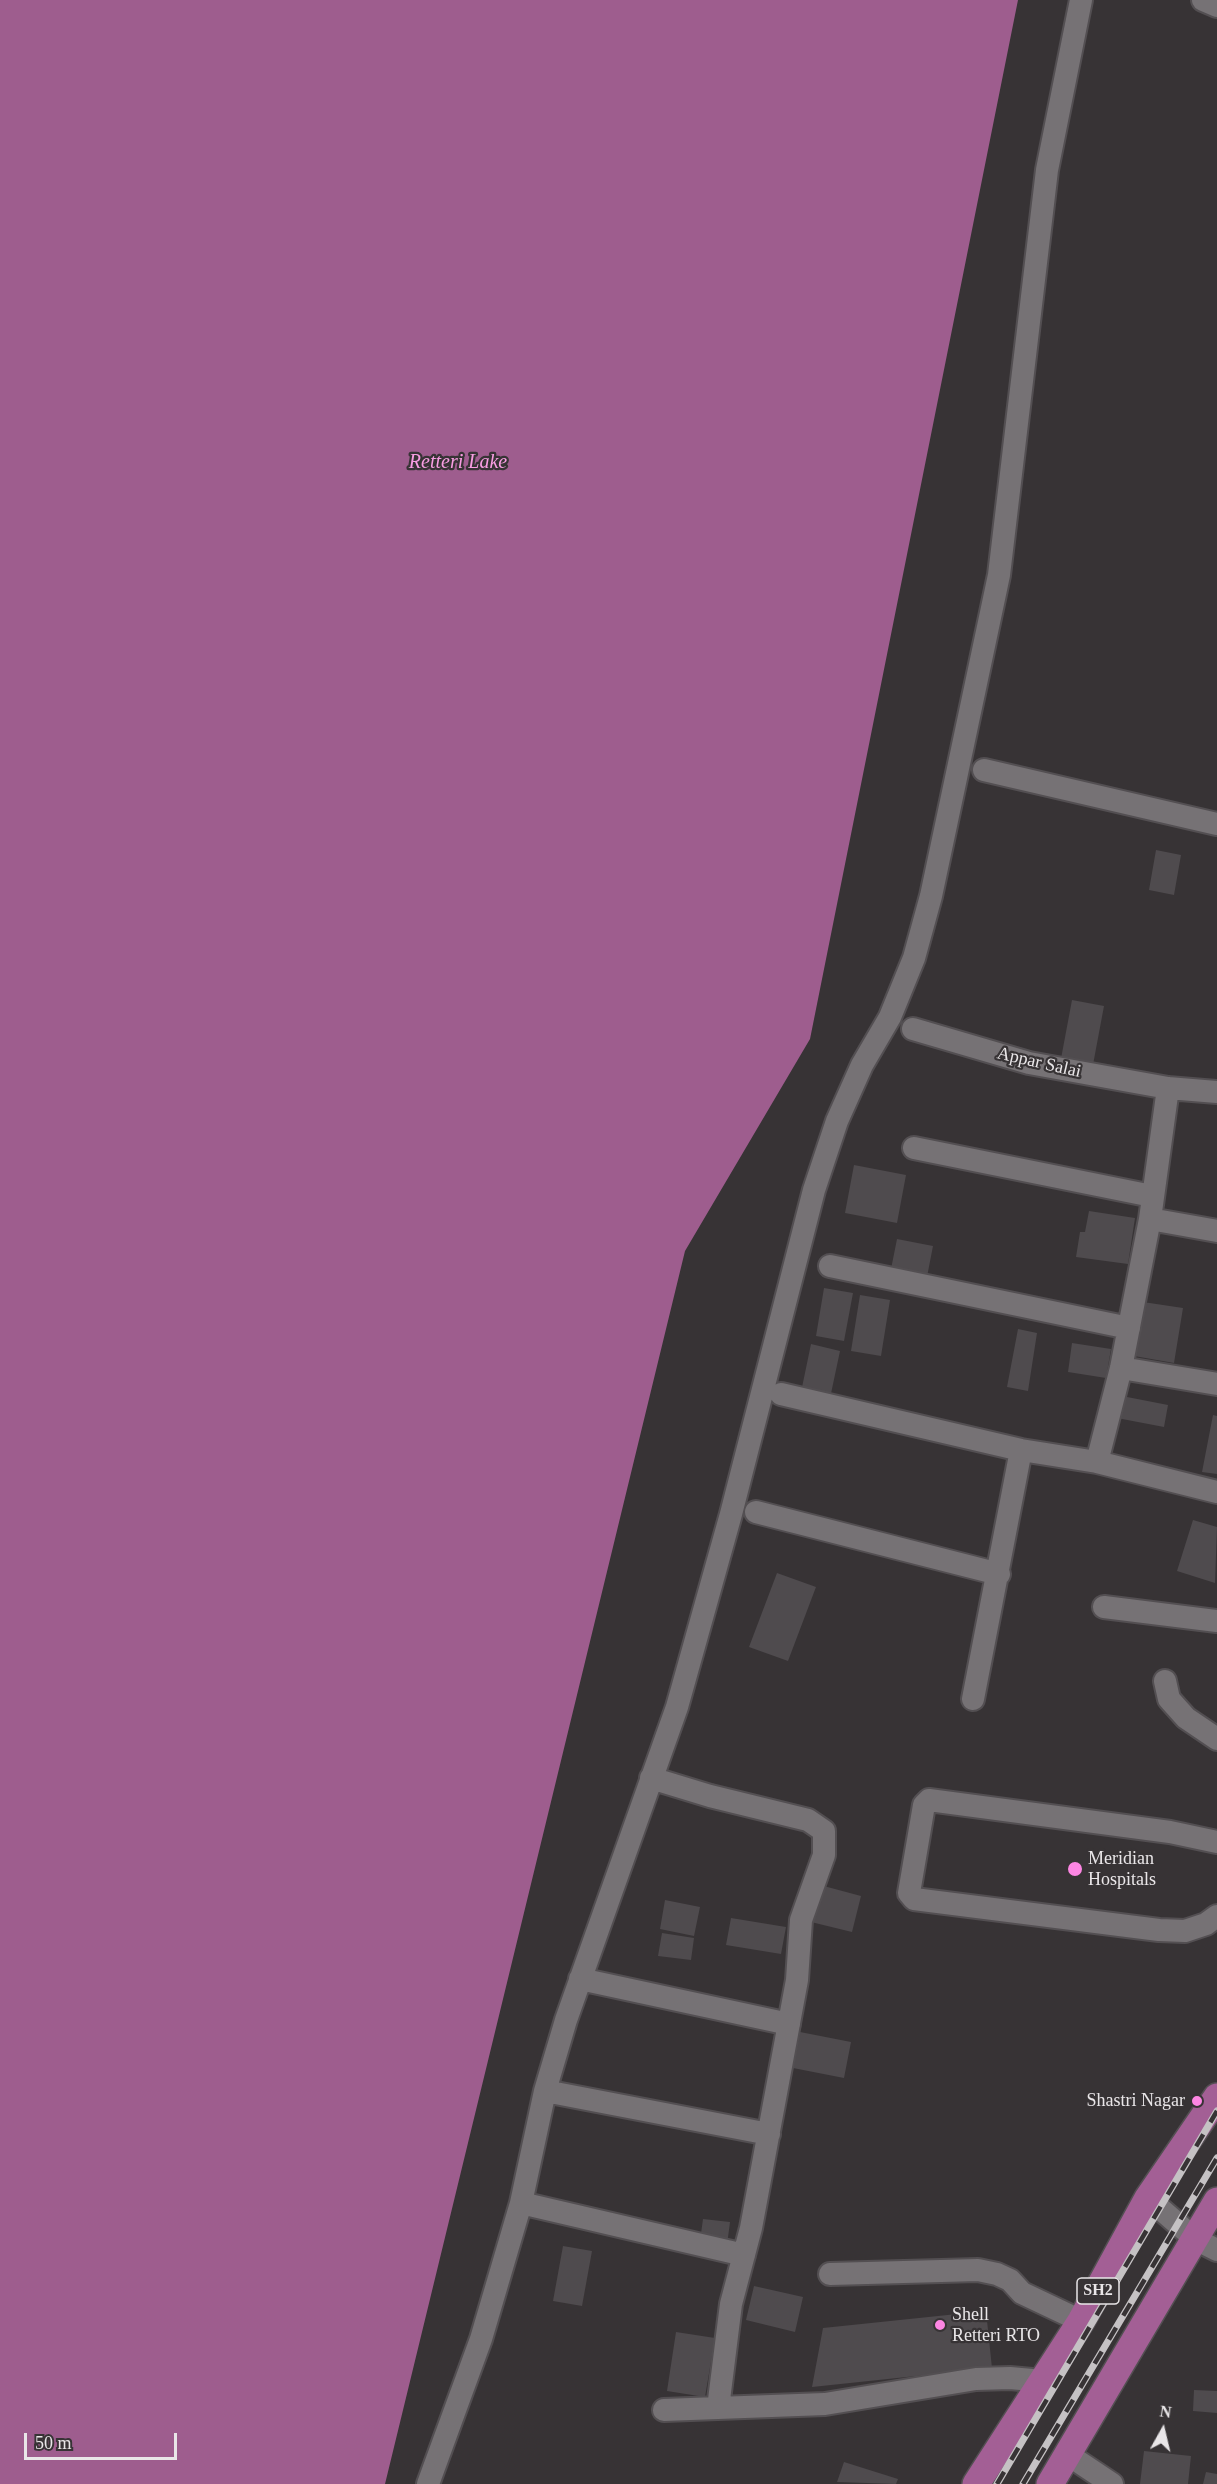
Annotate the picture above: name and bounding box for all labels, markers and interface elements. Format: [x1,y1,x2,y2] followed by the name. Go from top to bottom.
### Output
[409,451,507,475] water label: Retteri Lake
[995,1043,1083,1083] street label: Appar Salai
[1088,1848,1156,1890] place label: Meridian Hospitals
[1066,1860,1084,1878] marker: Meridian Hospitals
[1087,2090,1185,2112] place label: Shastri Nagar
[1190,2094,1204,2108] marker: Shastri Nagar
[1077,2278,1119,2304] road number: SH2
[952,2304,1040,2346] place label: Shell Retteri RTO
[933,2318,947,2332] marker: Shell Retteri RTO
[1133,2400,1193,2460] north arrow
[1159,2402,1172,2421] text: N
[27,2421,180,2459] scale bar
[35,2433,72,2453] text: 50 m

